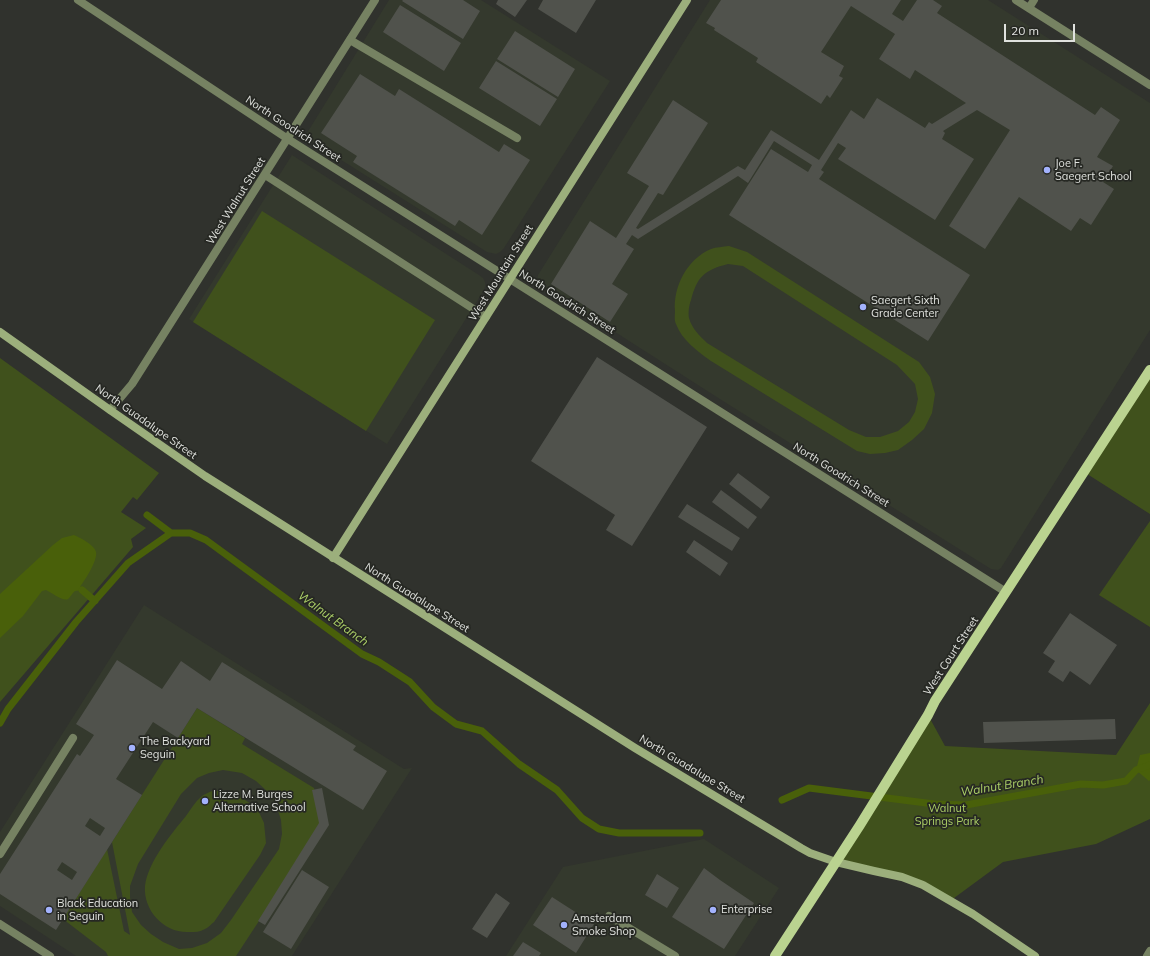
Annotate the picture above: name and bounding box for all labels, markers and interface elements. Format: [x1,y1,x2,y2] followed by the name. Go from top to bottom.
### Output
[1006,16,1077,42] scale bar
[1011,23,1039,38] text: 20 m
[243,93,343,165] street label: North Goodrich Street
[204,155,268,247] street label: West Walnut Street
[1055,157,1132,183] place label: Joe F. Saegert School
[1042,165,1052,175] marker: Joe F. Saegert School
[466,222,536,324] street label: West Mountain Street
[516,267,618,337] street label: North Goodrich Street
[871,294,940,320] place label: Saegert Sixth Grade Center
[858,302,868,312] marker: Saegert Sixth Grade Center
[93,382,199,462] street label: North Guadalupe Street
[790,440,892,510] street label: North Goodrich Street
[362,560,472,636] street label: North Guadalupe Street
[295,589,371,649] water label: Walnut Branch
[921,614,981,698] street label: West Court Street
[637,732,747,806] street label: North Guadalupe Street
[140,735,210,761] place label: The Backyard Seguin
[127,743,137,753] marker: The Backyard Seguin
[960,772,1044,800] water label: Walnut Branch
[213,788,306,814] place label: Lizze M. Burges Alternative School
[200,796,210,806] marker: Lizze M. Burges Alternative School
[915,802,979,828] park label: Walnut Springs Park
[57,897,138,923] place label: Black Education in Seguin
[721,903,772,917] place label: Enterprise
[44,905,54,915] marker: Black Education in Seguin
[708,905,718,915] marker: Enterprise
[572,912,635,938] place label: Amsterdam Smoke Shop
[559,920,569,930] marker: Amsterdam Smoke Shop

